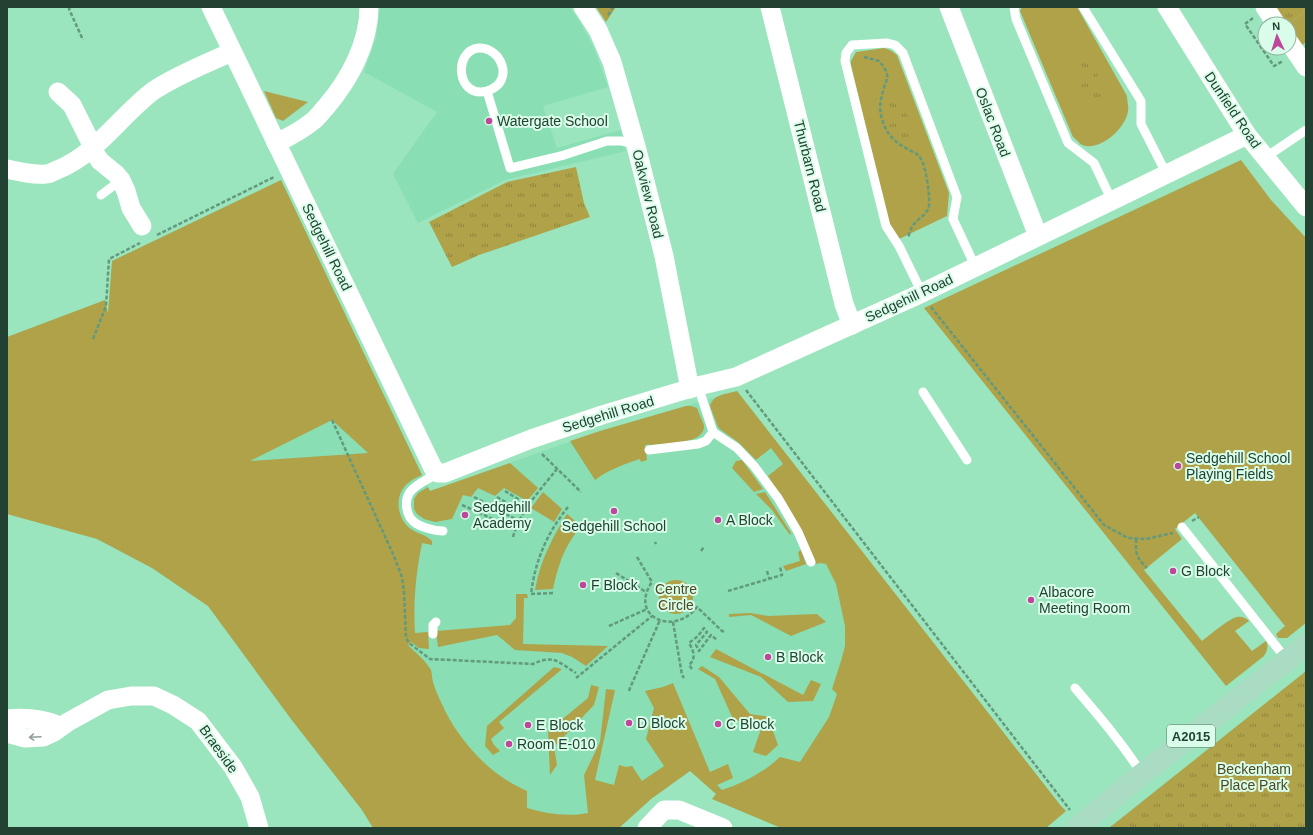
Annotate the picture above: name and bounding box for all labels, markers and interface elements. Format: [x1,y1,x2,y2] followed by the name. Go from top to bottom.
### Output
[1257,16,1297,56] north arrow
[1272,20,1281,32] text: N
[1202,69,1264,151] street label: Dunfield Road
[972,85,1014,159] street label: Oslac Road
[497,113,608,129] place label: Watergate School
[484,116,494,126] marker: Watergate School
[791,118,829,214] street label: Thurbarn Road
[629,148,667,240] street label: Oakview Road
[299,201,355,293] street label: Sedgehill Road
[863,271,955,325] street label: Sedgehill Road
[560,392,656,436] street label: Sedgehill Road
[1186,450,1290,482] place label: Sedgehill School Playing Fields
[1173,461,1183,471] marker: Sedgehill School Playing Fields
[473,499,531,531] place label: Sedgehill Academy
[609,506,619,516] marker: Sedgehill School
[460,510,470,520] marker: Sedgehill Academy
[726,512,774,528] place label: A Block
[713,515,723,525] marker: A Block
[562,518,666,534] place label: Sedgehill School
[1181,563,1231,579] place label: G Block
[1168,566,1178,576] marker: G Block
[591,577,639,593] place label: F Block
[578,580,588,590] marker: F Block
[655,581,697,613] park label: Centre Circle
[1039,584,1130,616] place label: Albacore Meeting Room
[1026,595,1036,605] marker: Albacore Meeting Room
[776,649,824,665] place label: B Block
[763,652,773,662] marker: B Block
[637,715,686,731] place label: D Block
[726,716,775,732] place label: C Block
[536,717,584,733] place label: E Block
[624,718,634,728] marker: D Block
[713,719,723,729] marker: C Block
[523,720,533,730] marker: E Block
[196,722,242,776] street label: Braeside
[1167,725,1215,747] road number: A2015
[29,733,42,741] one-way arrow
[517,736,596,752] place label: Room E-010
[504,739,514,749] marker: Room E-010
[1217,761,1291,793] park label: Beckenham Place Park

